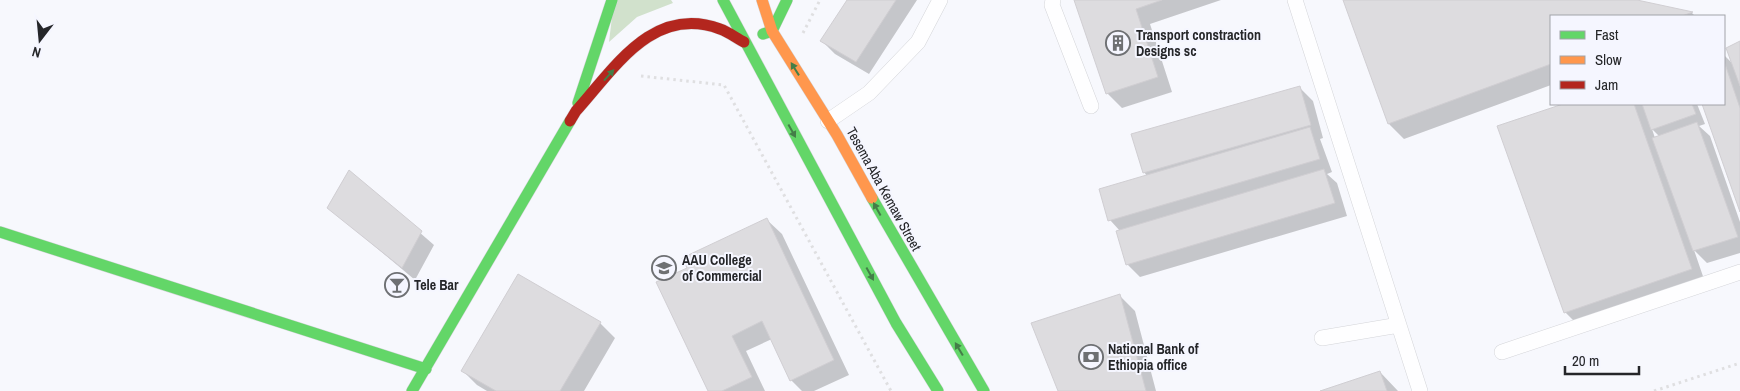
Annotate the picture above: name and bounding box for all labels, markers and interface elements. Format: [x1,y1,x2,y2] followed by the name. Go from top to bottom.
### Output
[15,15,65,65] north arrow
[1550,15,1725,105] legend
[1595,24,1619,45] text: Fast
[1136,26,1261,60] place label: Transport constraction Designs sc
[1105,30,1131,56] building icon: Transport constraction Designs sc
[30,43,43,62] text: N
[1595,49,1622,70] text: Slow
[791,62,800,75] one-way arrow
[603,69,615,81] one-way arrow
[1595,74,1618,95] text: Jam
[788,124,796,138] one-way arrow
[843,124,925,254] street label: Tesema Aba Kemaw Street
[873,202,882,216] one-way arrow
[682,251,762,285] place label: AAU College of Commercial
[651,255,677,281] school or university icon: AAU College of Commercial
[865,267,874,281] one-way arrow
[384,272,410,298] bar icon: Tele Bar
[414,276,459,294] place label: Tele Bar
[1108,340,1199,374] place label: National Bank of Ethiopia office
[955,343,964,356] one-way arrow
[1078,344,1104,370] bank icon: National Bank of Ethiopia office
[1565,344,1639,376] scale bar
[1572,350,1599,371] text: 20 m

